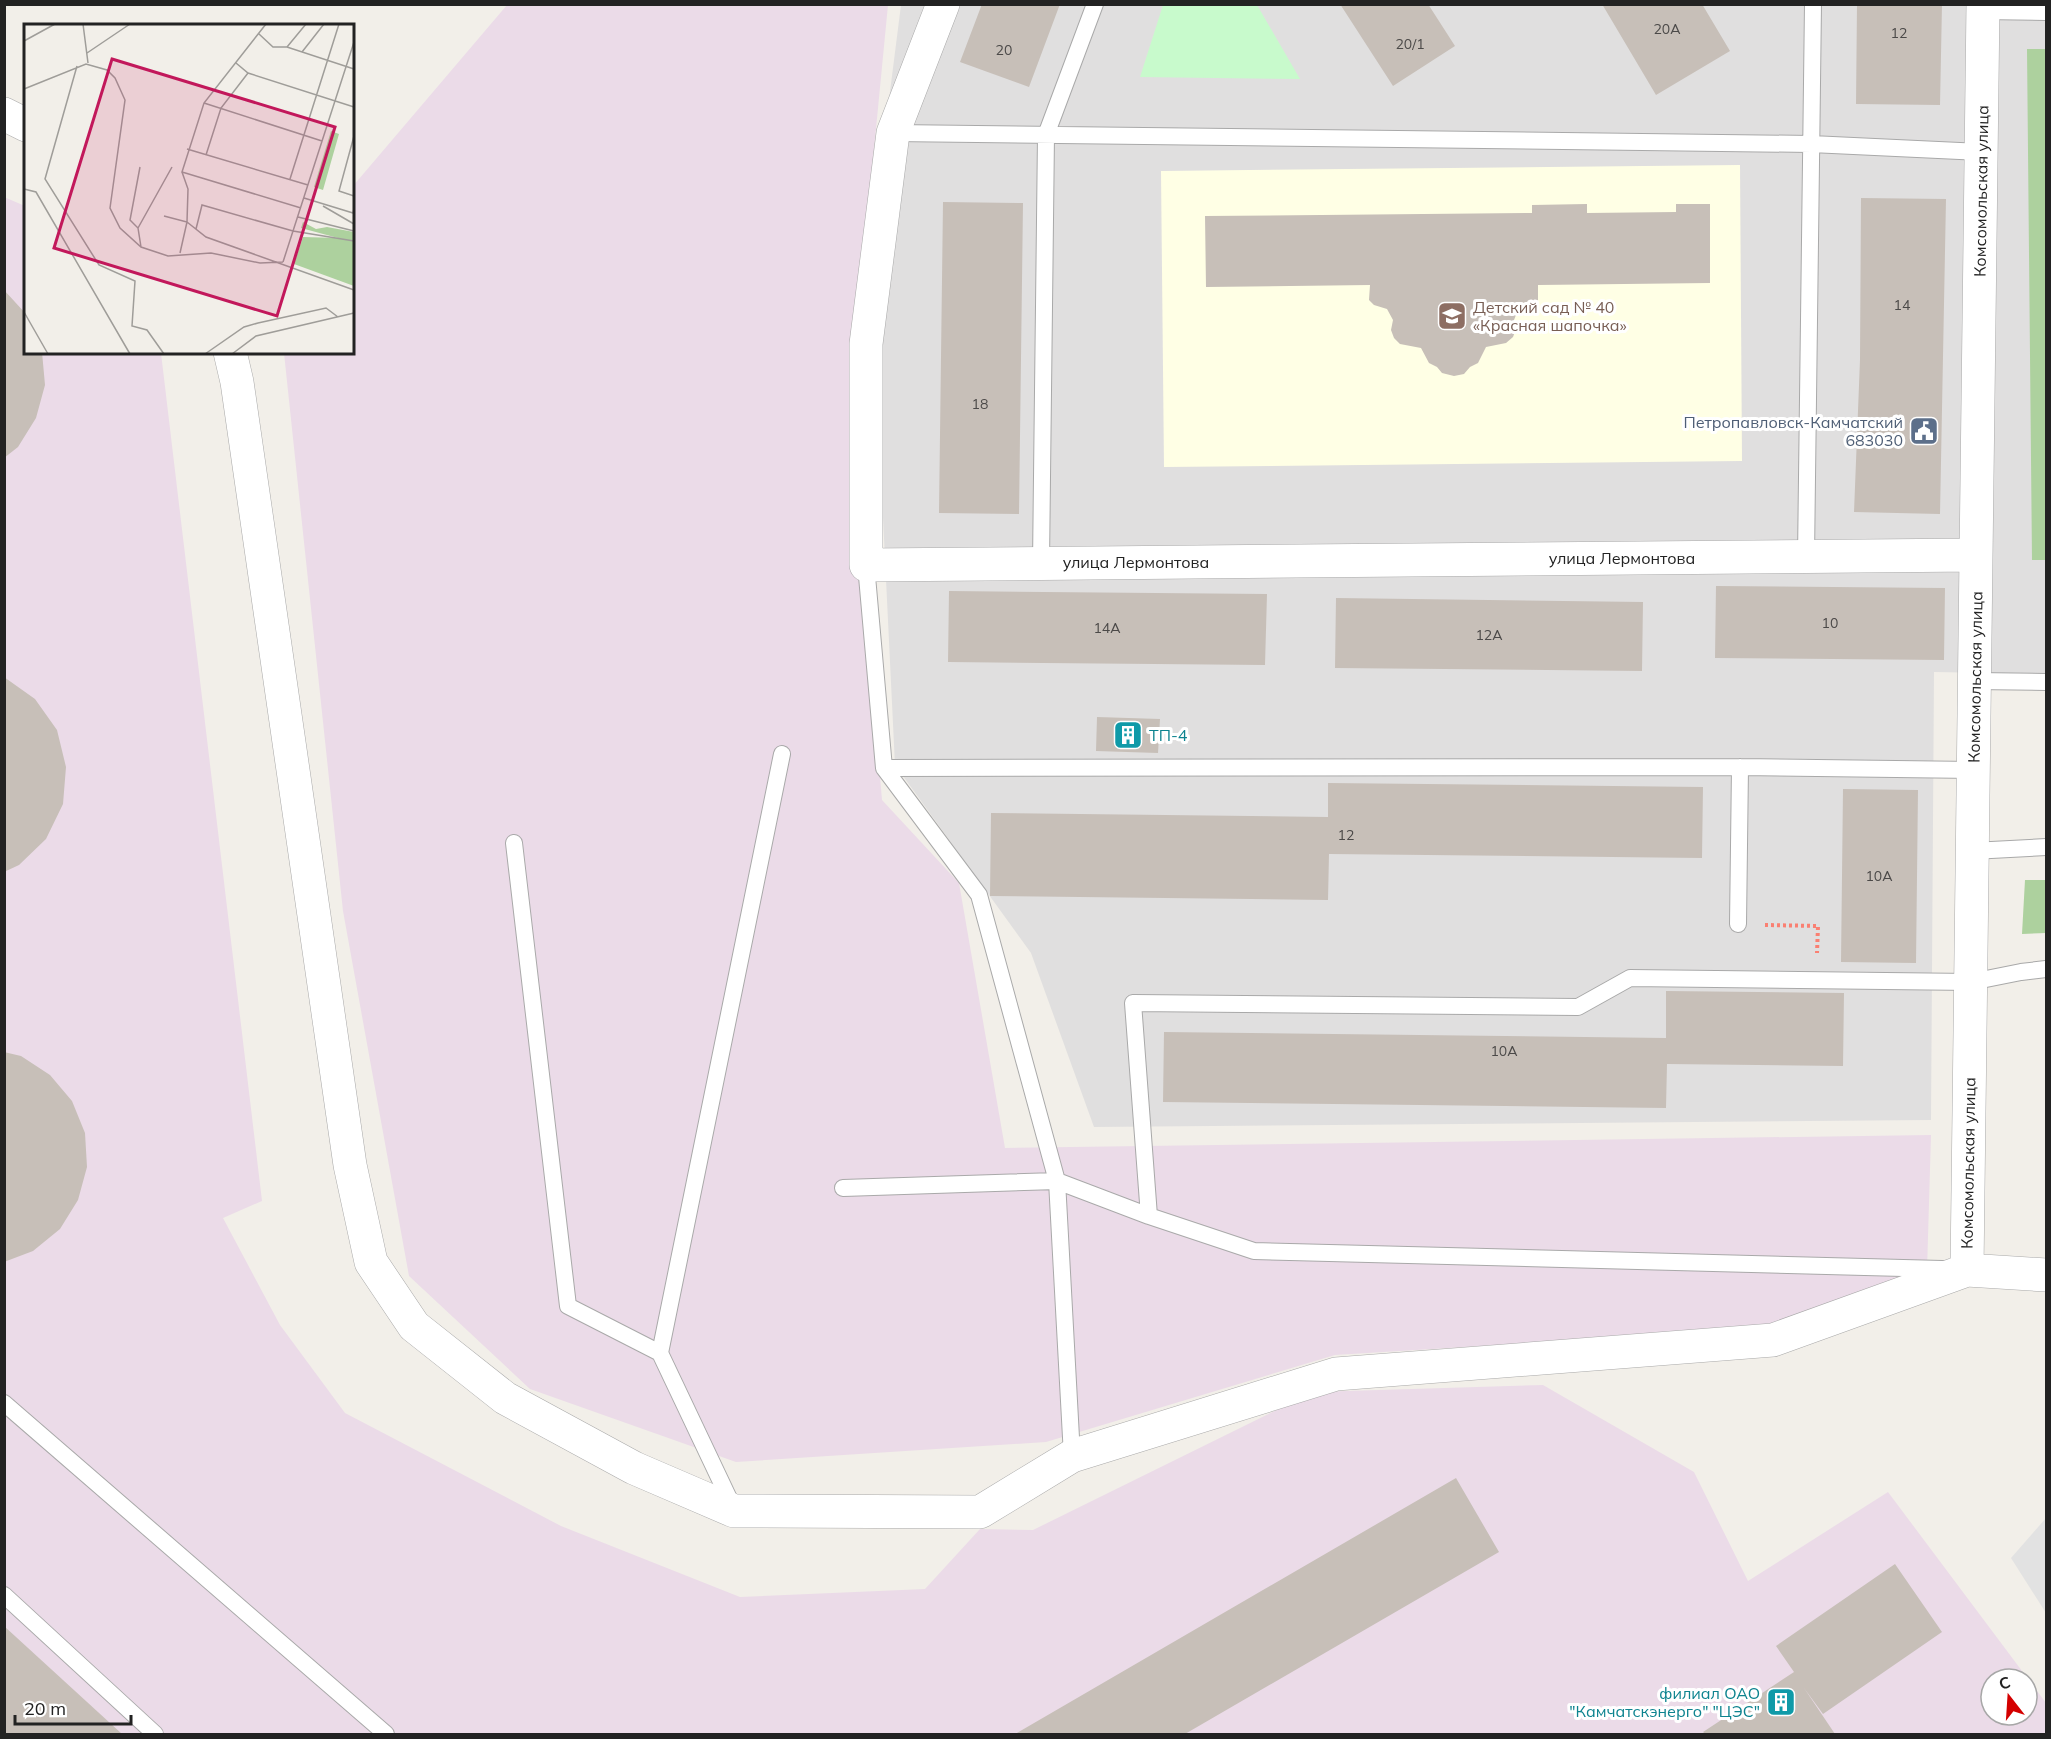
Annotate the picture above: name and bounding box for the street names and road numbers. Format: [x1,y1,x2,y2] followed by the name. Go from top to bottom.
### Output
[1970,105,1992,277] street label: Комсомольская улица
[1549,548,1695,568] street label: улица Лермонтова
[1063,552,1209,572] street label: улица Лермонтова
[1964,591,1986,763] street label: Комсомольская улица
[1957,1077,1979,1249] street label: Комсомольская улица

